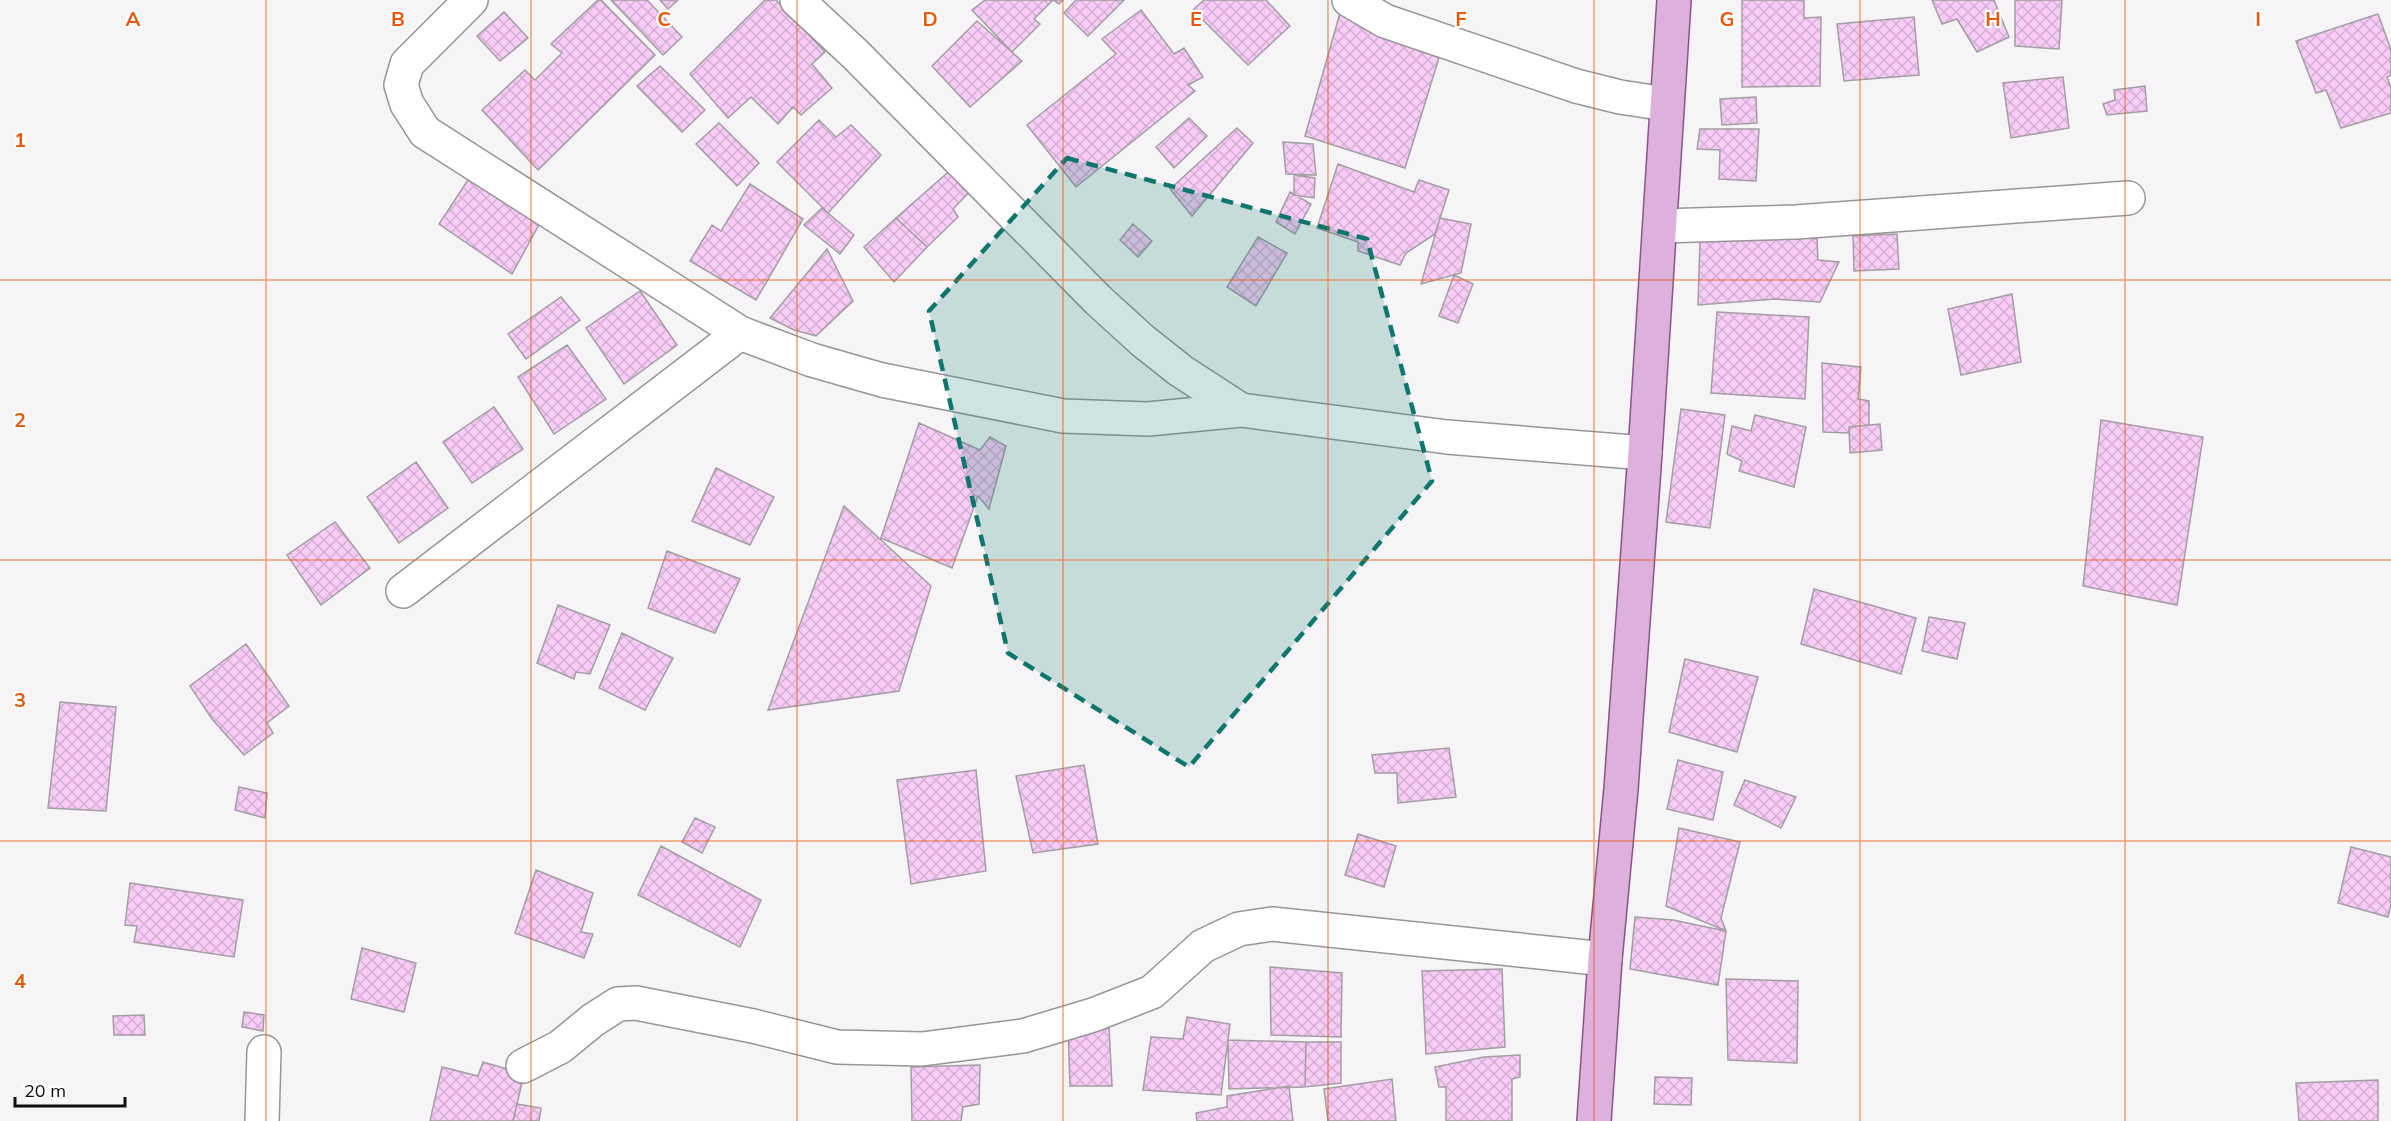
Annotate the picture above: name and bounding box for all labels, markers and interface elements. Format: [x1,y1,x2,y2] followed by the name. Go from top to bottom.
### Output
[126,6,141,31] text: A
[391,6,405,31] text: B
[657,6,671,31] text: C
[922,6,938,31] text: D
[1190,6,1202,31] text: E
[1455,6,1467,31] text: F
[1720,6,1734,31] text: G
[1985,6,2001,31] text: H
[2255,6,2261,31] text: I
[14,127,26,152] text: 1
[14,407,26,432] text: 2
[14,687,26,712] text: 3
[14,968,26,993] text: 4
[15,1070,124,1108] scale bar
[24,1079,66,1102] text: 20 m

